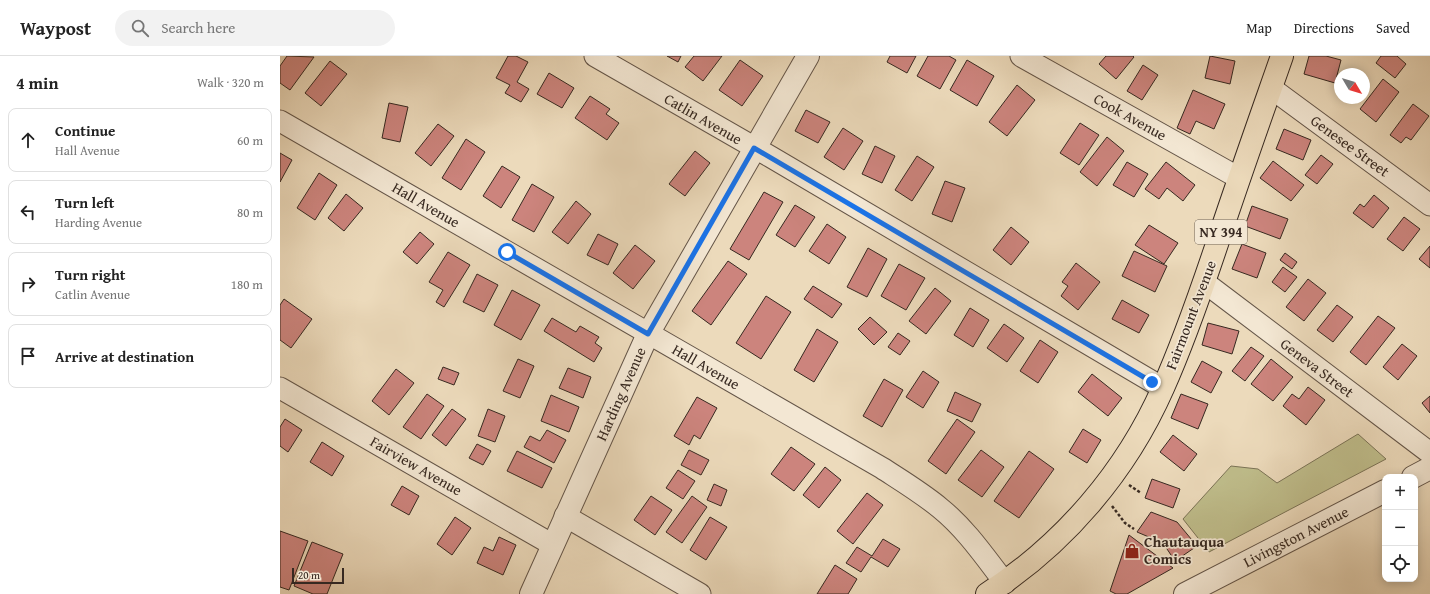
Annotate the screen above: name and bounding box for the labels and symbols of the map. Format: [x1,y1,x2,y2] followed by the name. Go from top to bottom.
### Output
[1334,68,1370,104] north arrow
[660,88,746,149] street label: Catlin Avenue
[1090,88,1171,145] street label: Cook Avenue
[1307,110,1395,182] street label: Genesee Street
[389,177,464,232] street label: Hall Avenue
[1195,220,1247,244] road number: NY 394
[498,243,516,261] route start
[1160,257,1221,372] street label: Fairmount Avenue
[1276,333,1359,403] street label: Geneva Street
[669,339,744,394] street label: Hall Avenue
[590,344,651,444] street label: Harding Avenue
[1143,373,1161,391] route end
[366,431,466,500] street label: Fairview Avenue
[1239,501,1352,572] street label: Livingston Avenue
[1144,531,1225,569] place label: Chautauqua Comics
[1123,542,1141,560] shop icon: Chautauqua Comics
[292,566,344,585] scale bar

